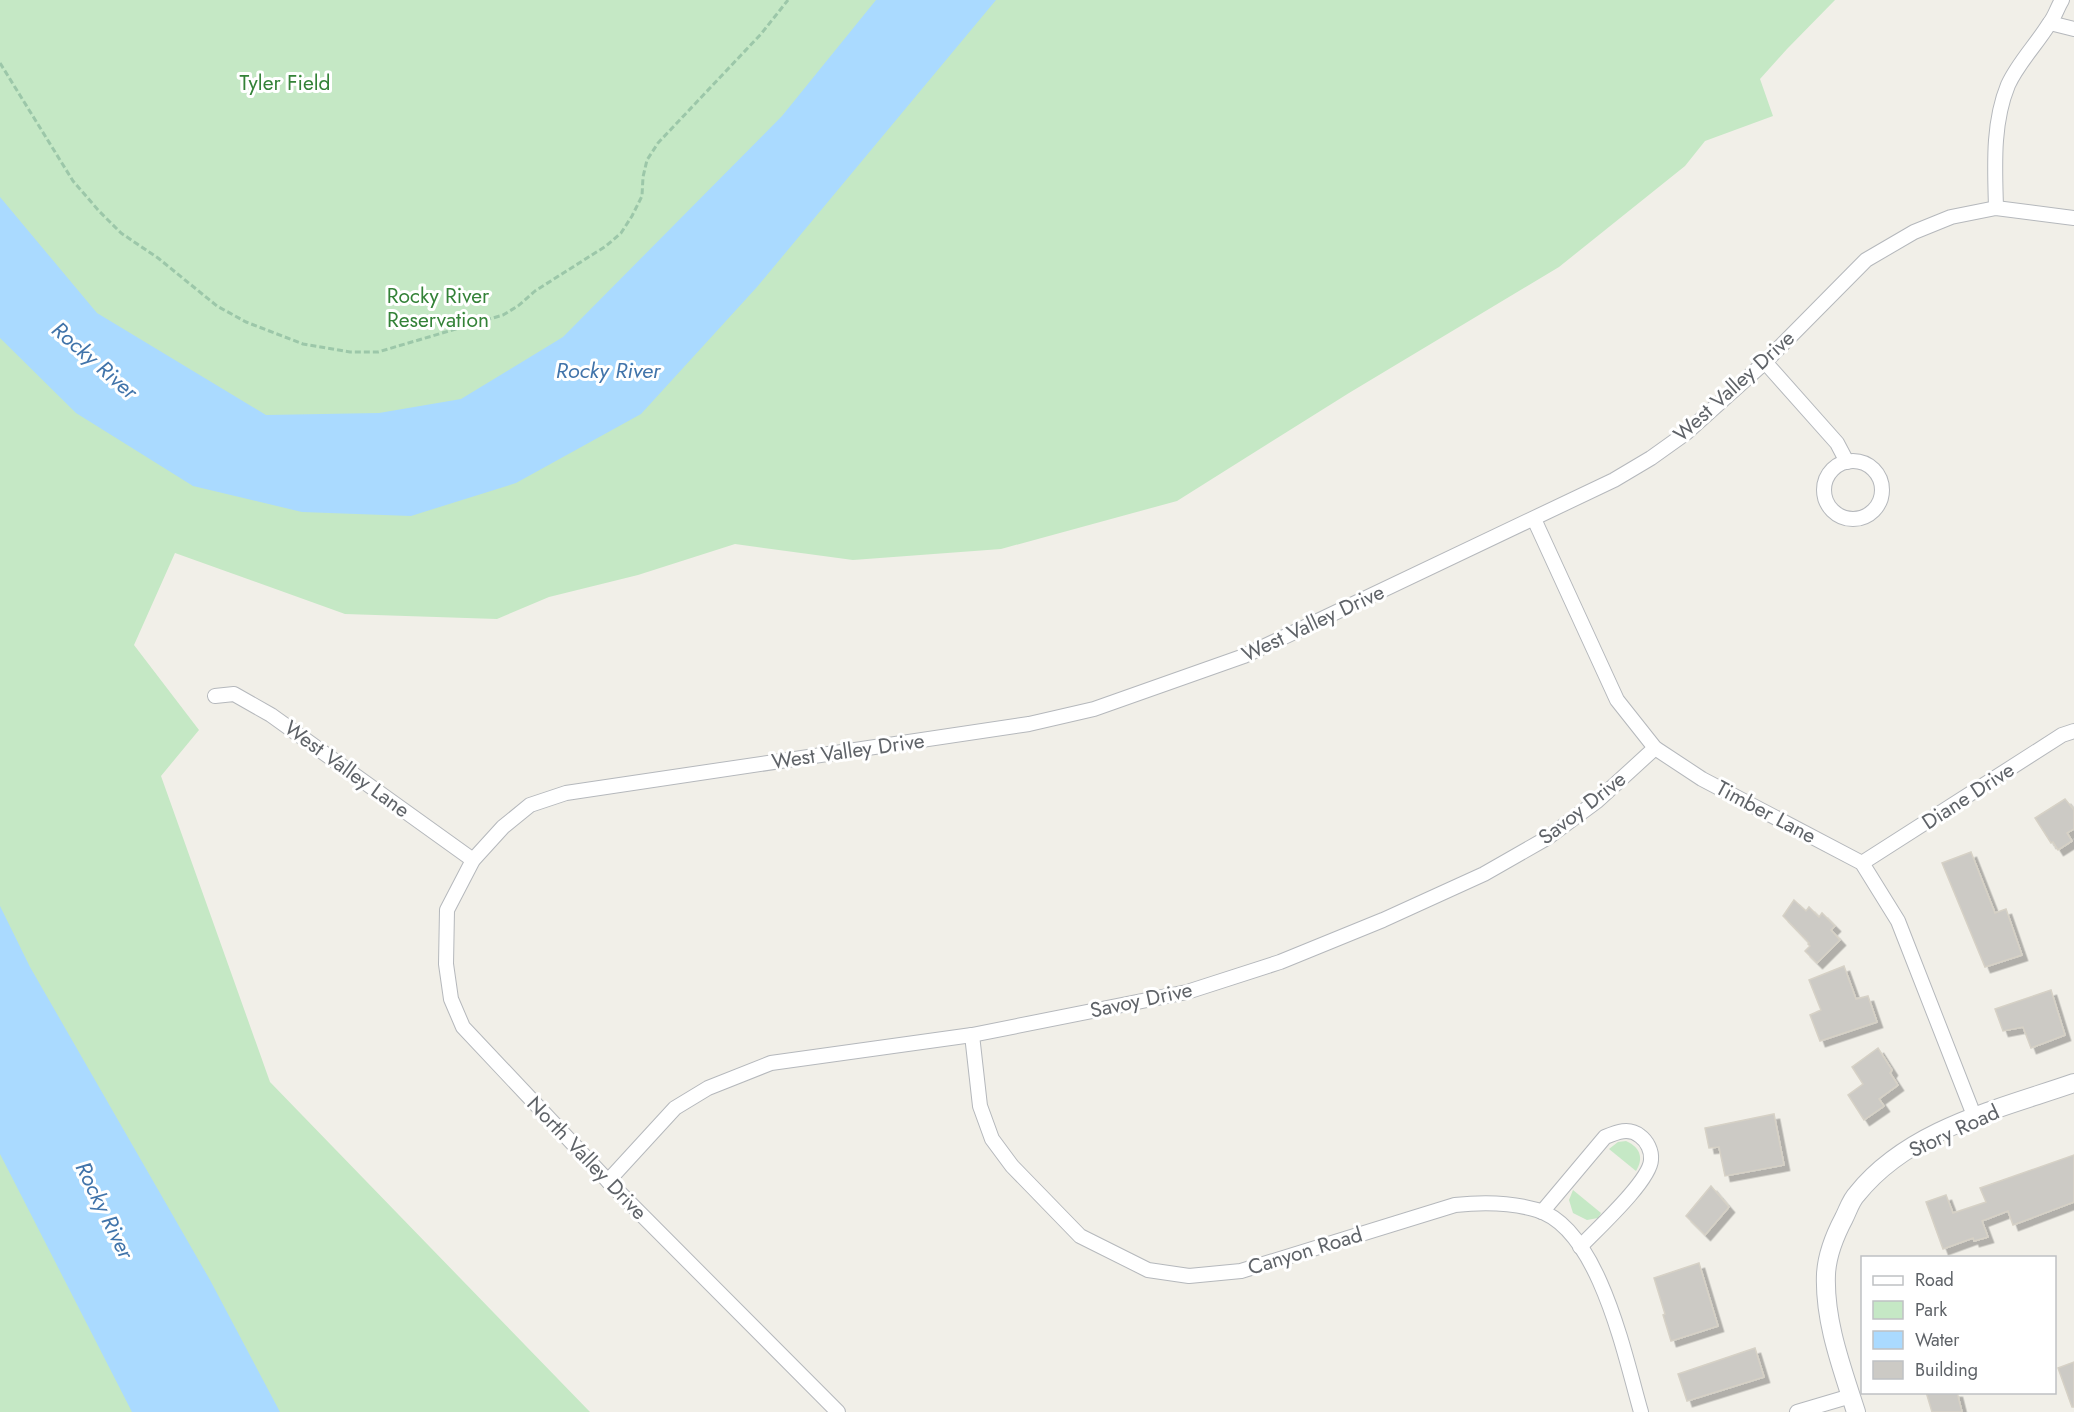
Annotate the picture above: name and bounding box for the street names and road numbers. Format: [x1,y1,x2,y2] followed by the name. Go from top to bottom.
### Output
[1667,323,1801,449] street label: West Valley Drive
[1237,577,1389,669] street label: West Valley Drive
[278,713,416,825] street label: West Valley Lane
[770,725,927,777] street label: West Valley Drive
[1916,755,2020,837] street label: Diane Drive
[1532,764,1632,852] street label: Savoy Drive
[1711,773,1821,851] street label: Timber Lane
[1087,974,1195,1025] street label: Savoy Drive
[520,1089,654,1227] street label: North Valley Drive
[1904,1097,2004,1165] street label: Story Road
[1244,1219,1366,1283] street label: Canyon Road

